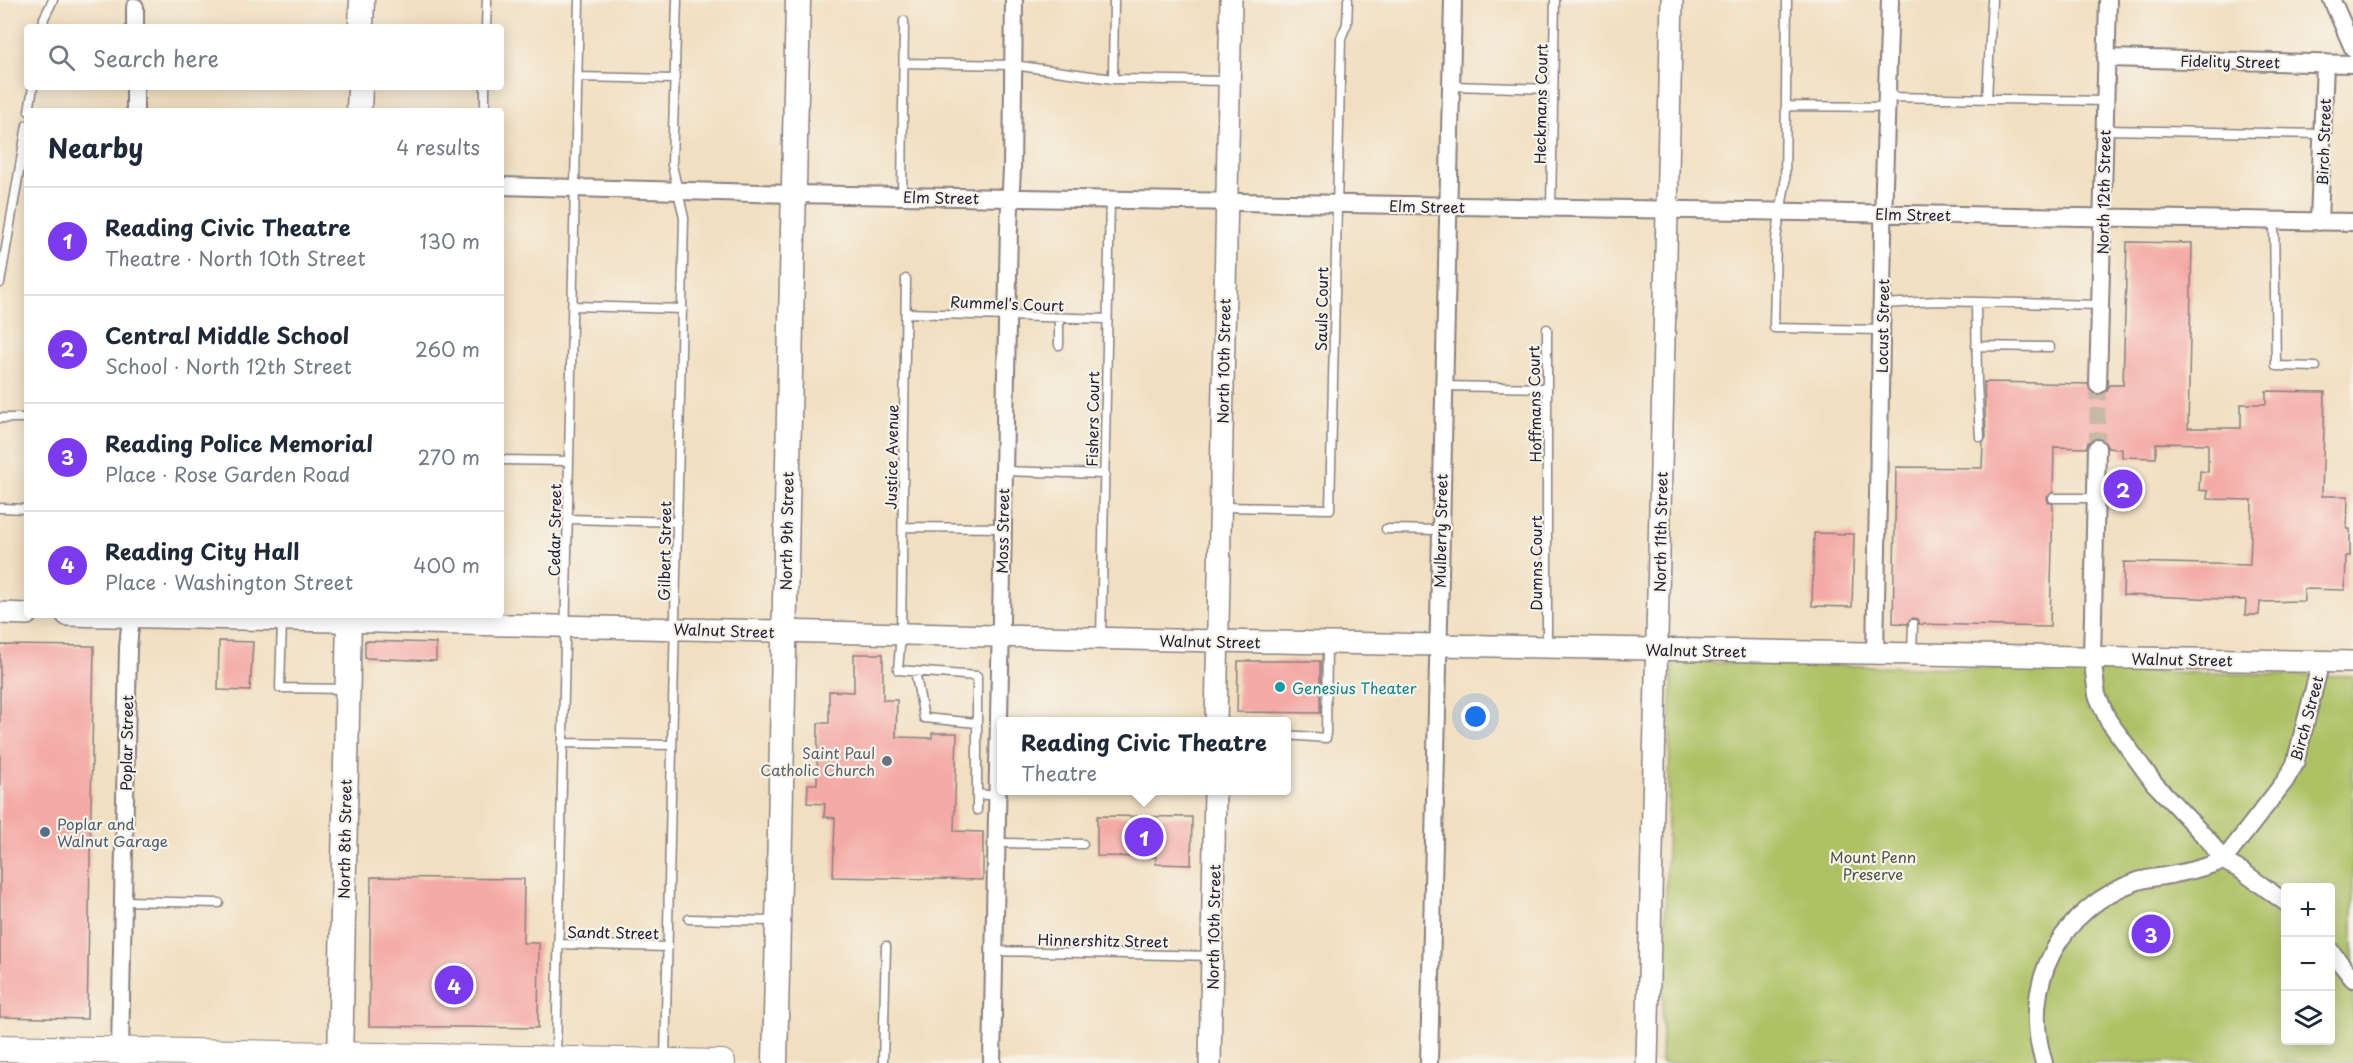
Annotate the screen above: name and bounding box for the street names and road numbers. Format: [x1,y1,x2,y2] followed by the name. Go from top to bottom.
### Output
[1527,44,1553,164] street label: Heckmans Court
[2180,49,2280,73] street label: Fidelity Street
[2310,98,2336,186] street label: Birch Street
[2090,129,2116,254] street label: North 12th Street
[903,185,979,209] street label: Elm Street
[1389,194,1465,218] street label: Elm Street
[1875,202,1951,226] street label: Elm Street
[1309,267,1333,351] street label: Sauls Court
[1870,279,1894,373] street label: Locust Street
[950,290,1064,316] street label: Rummel's Court
[1210,298,1236,424] street label: North 10th Street
[1521,345,1547,463] street label: Hoffmans Court
[1080,371,1104,467] street label: Fishers Court
[879,404,903,510] street label: Justice Avenue
[773,471,799,591] street label: North 9th Street
[1647,471,1673,592] street label: North 11th Street
[1428,474,1452,588] street label: Mulberry Street
[542,483,566,577] street label: Cedar Street
[990,488,1014,574] street label: Moss Street
[652,501,676,601] street label: Gilbert Street
[1524,515,1547,611] street label: Dumns Court
[673,617,775,643] street label: Walnut Street
[1159,629,1261,653] street label: Walnut Street
[1645,638,1747,662] street label: Walnut Street
[2131,647,2233,671] street label: Walnut Street
[2284,673,2328,763] street label: Birch Street
[114,695,138,791] street label: Poplar Street
[331,779,357,899] street label: North 8th Street
[1200,864,1226,990] street label: North 10th Street
[567,920,659,944] street label: Sandt Street
[1037,927,1169,953] street label: Hinnershitz Street

